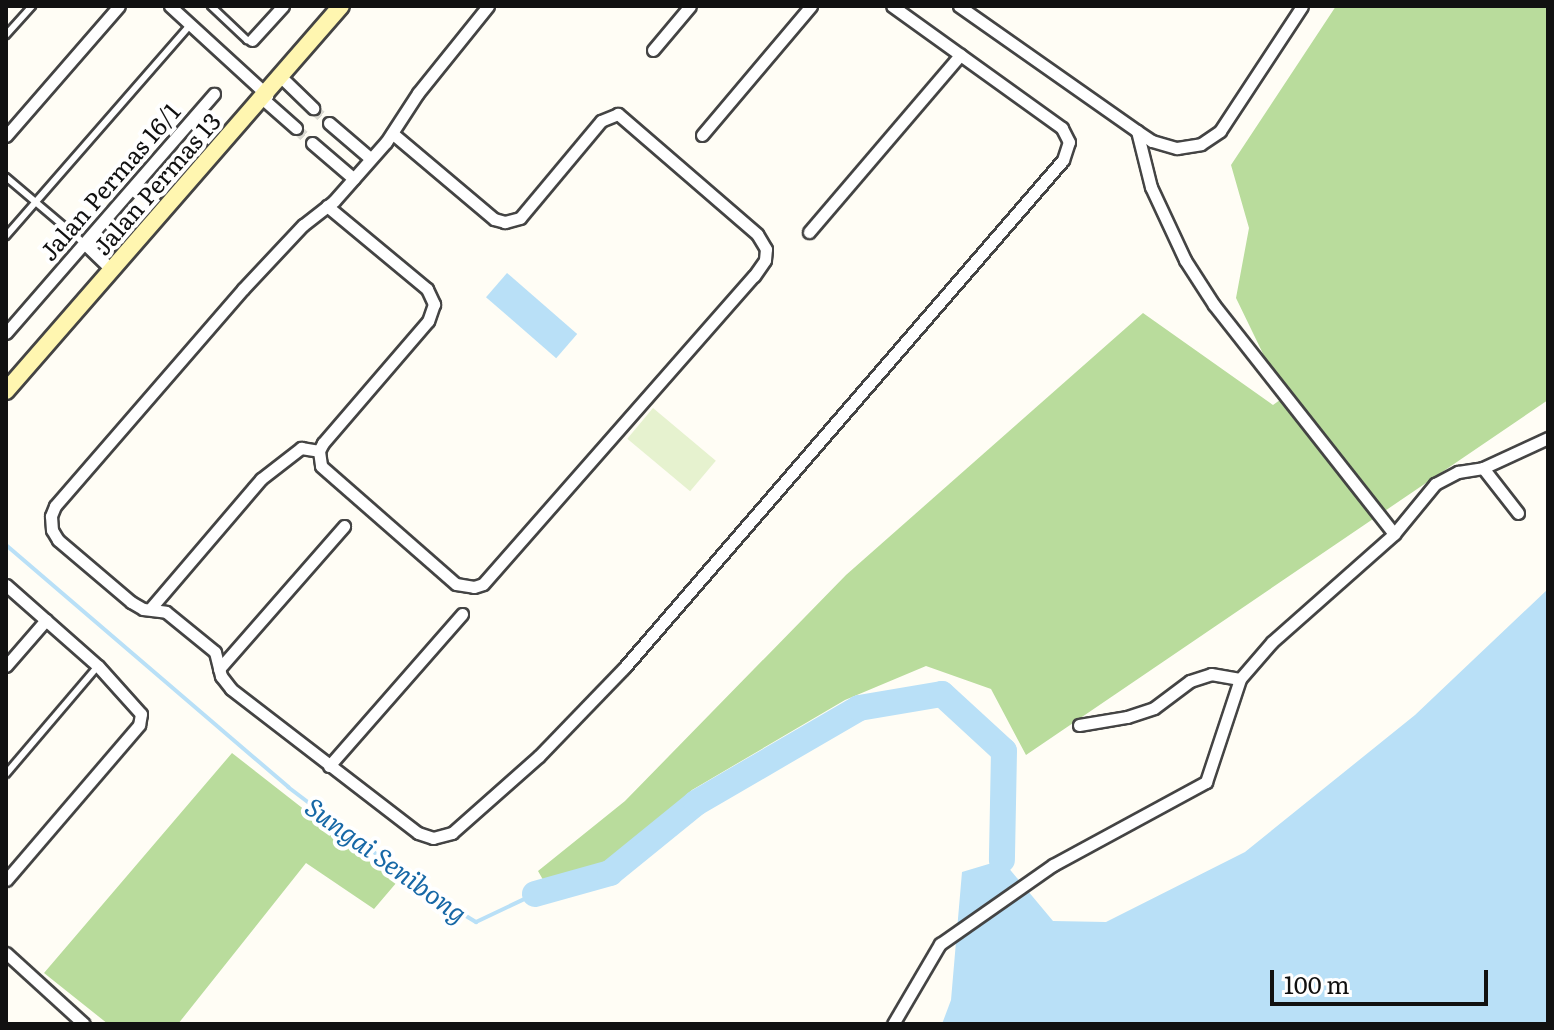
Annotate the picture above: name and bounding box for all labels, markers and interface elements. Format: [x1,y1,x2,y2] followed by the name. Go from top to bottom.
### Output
[33,96,185,266] street label: Jalan Permas 16/1
[86,106,226,260] street label: Jalan Permas 13
[300,790,474,928] water label: Sungai Senibong
[1274,954,1492,1004] scale bar
[1284,966,1350,1001] text: 100 m

